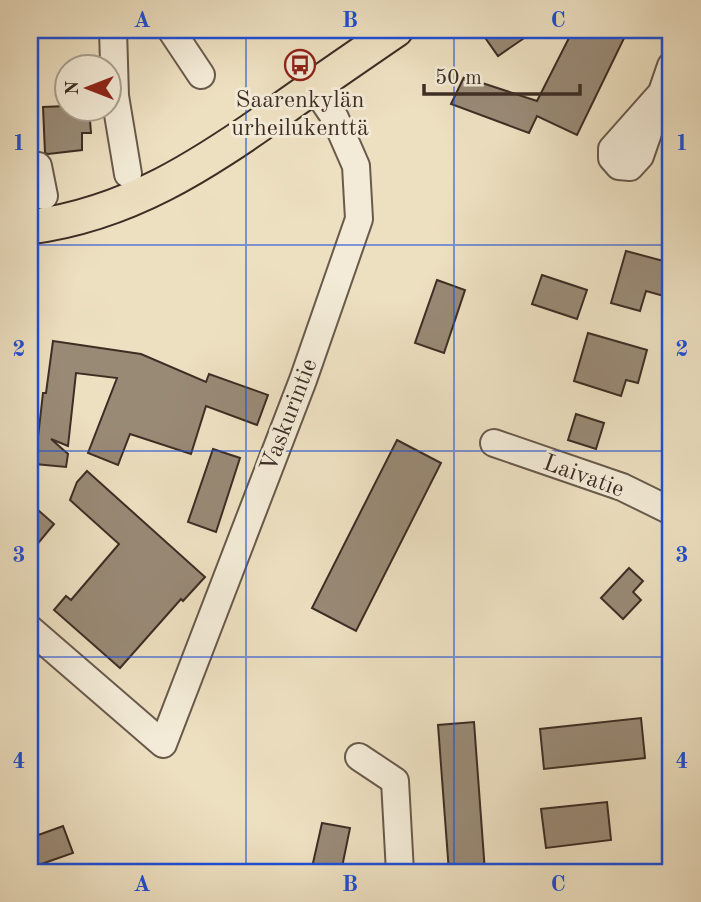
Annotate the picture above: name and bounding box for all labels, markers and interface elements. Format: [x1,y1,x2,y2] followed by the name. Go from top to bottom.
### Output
[133,9,151,32] text: A
[342,9,358,32] text: B
[550,9,566,32] text: C
[283,48,317,82] bus stop icon: Saarenkylän urheilukenttä
[52,52,122,122] north arrow
[424,52,580,96] scale bar
[435,68,482,89] text: 50 m
[64,80,83,95] text: N
[231,89,369,141] place label: Saarenkylän urheilukenttä
[12,132,26,155] text: 1
[675,132,689,155] text: 1
[12,338,26,361] text: 2
[675,338,689,361] text: 2
[257,356,322,476] street label: Vaskurintie
[540,451,627,503] street label: Laivatie
[12,544,26,567] text: 3
[675,544,689,567] text: 3
[12,750,26,773] text: 4
[675,750,689,773] text: 4
[133,873,151,896] text: A
[342,873,358,896] text: B
[550,873,566,896] text: C

